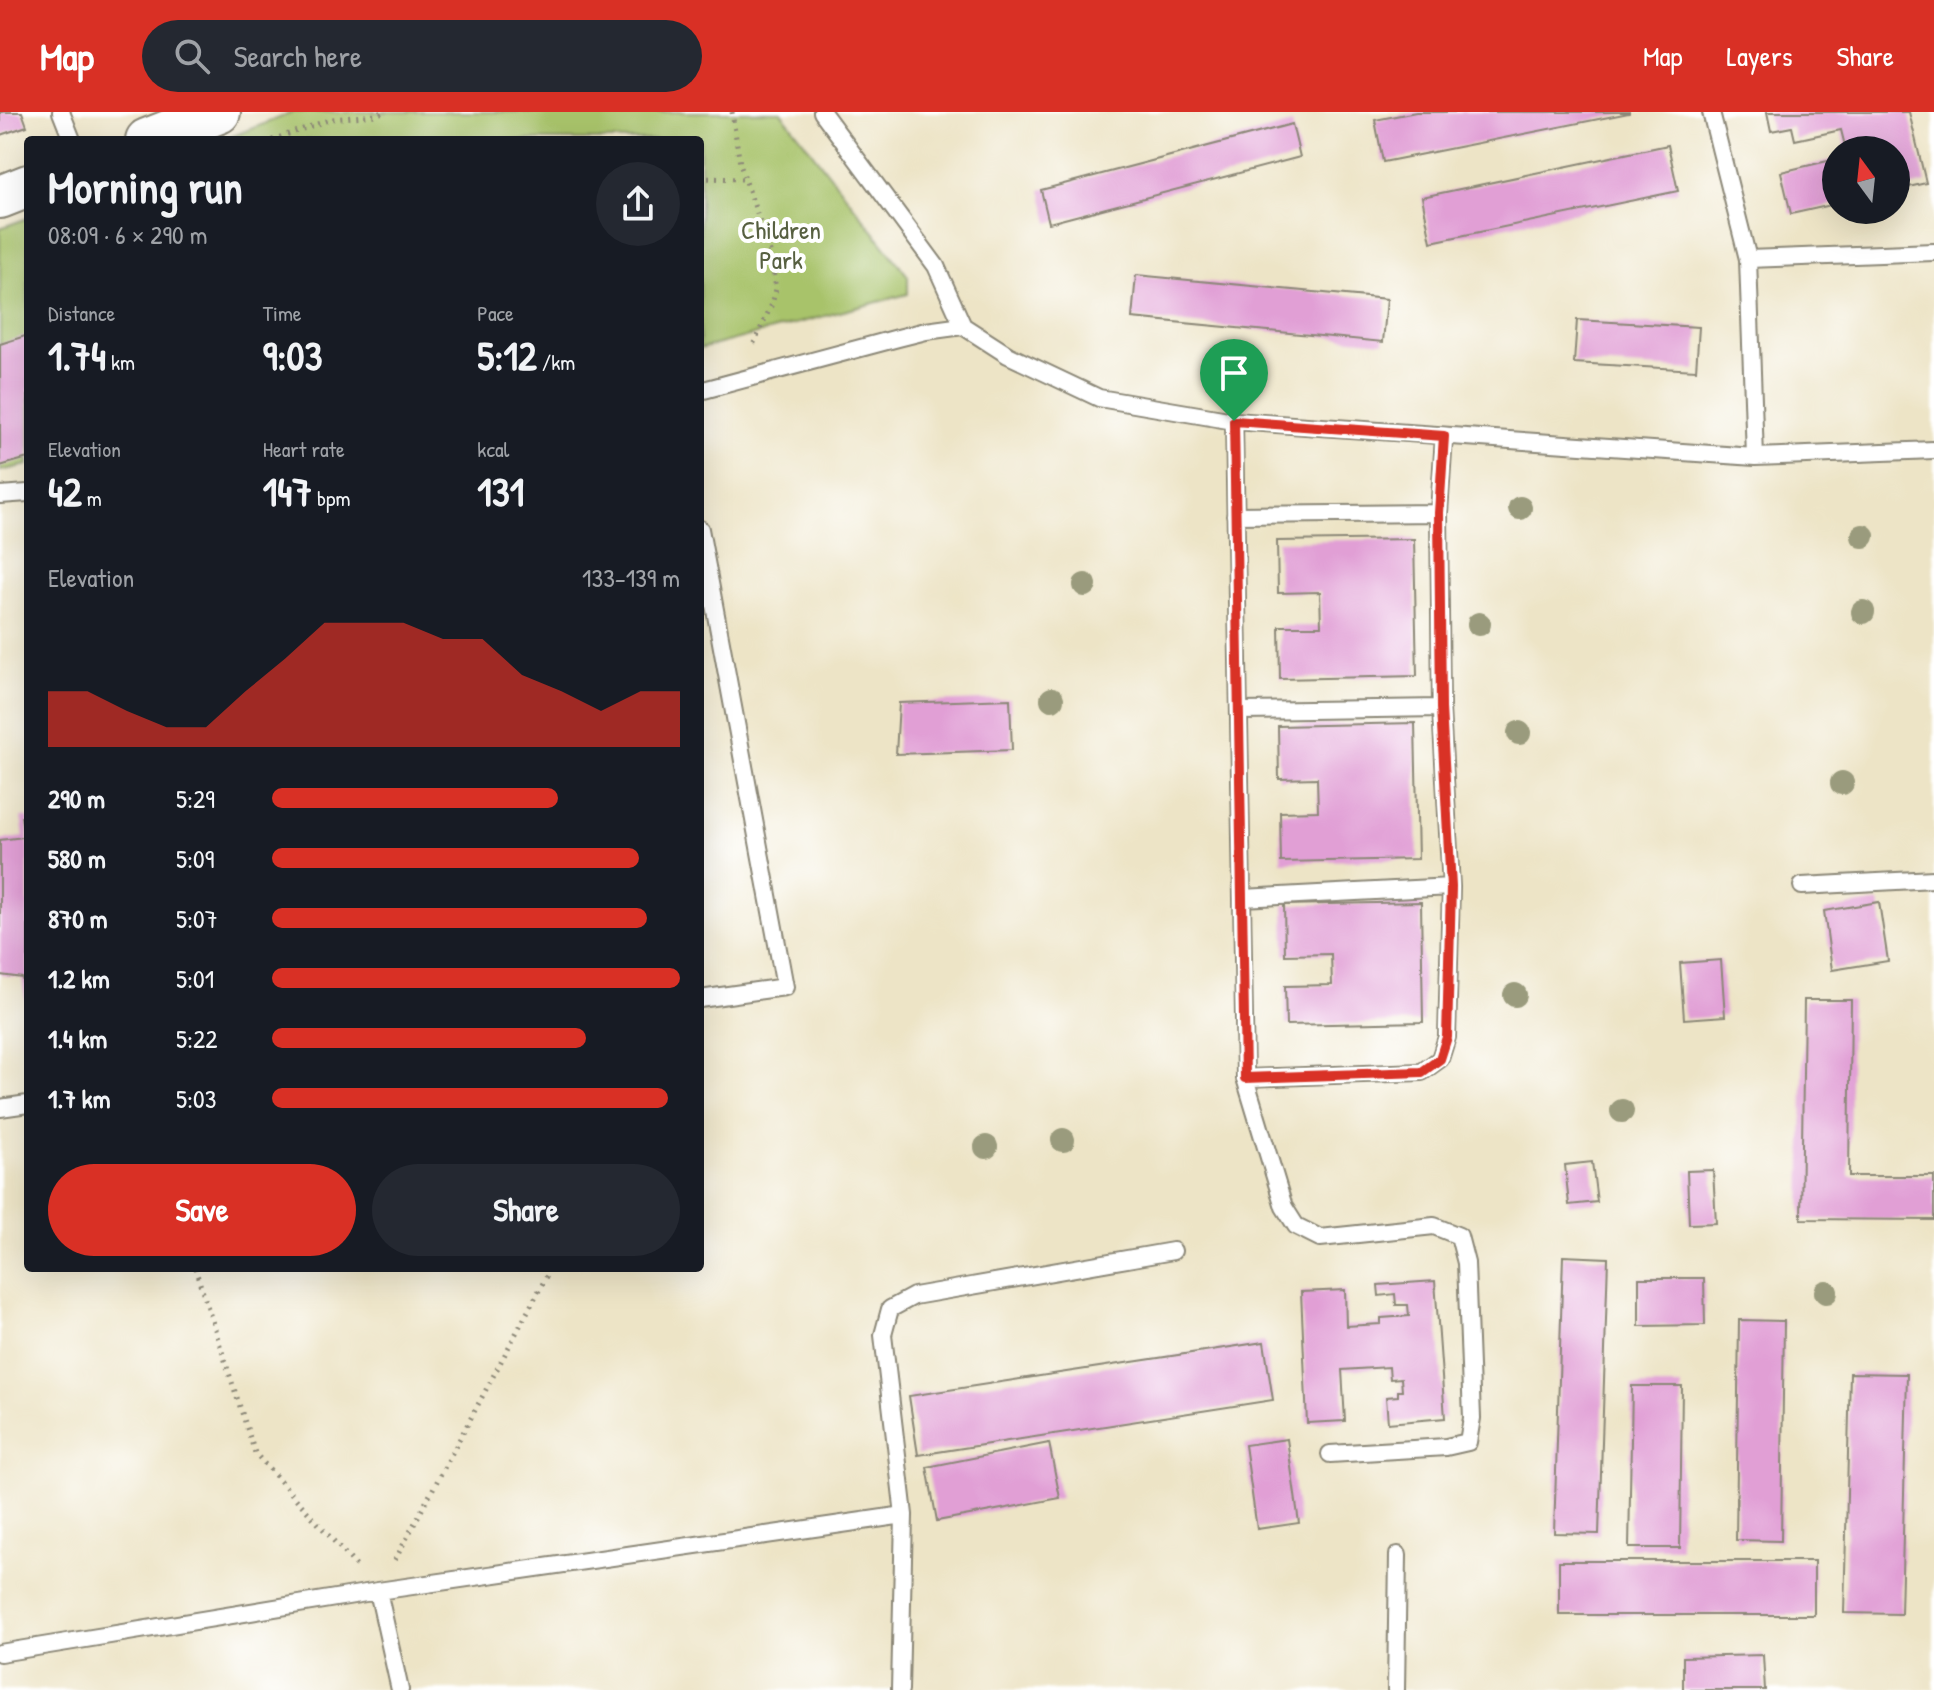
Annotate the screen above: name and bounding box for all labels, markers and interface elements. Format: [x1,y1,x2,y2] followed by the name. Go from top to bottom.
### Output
[142,20,702,92] search box
[40,30,94,82] text: Map
[170,34,214,78] icon: search
[234,36,362,76] text: Search here
[1643,37,1683,75] text: Map
[1727,37,1792,75] text: Layers
[1836,37,1894,75] text: Share
[1822,136,1910,224] north arrow
[1822,136,1910,224] map controls
[48,157,243,217] text: Morning run
[596,162,680,246] button: share
[741,212,821,277] park label: Children Park
[48,217,207,252] text: 08:09 · 6 × 290 m
[48,298,115,328] text: Distance
[263,298,302,328] text: Time
[477,298,514,328] text: Pace
[48,328,106,382] text: 1.74
[263,328,322,382] text: 9:03
[477,328,537,382] text: 5:12
[1200,339,1268,421] pin
[106,347,135,377] text: km
[537,347,575,377] text: /km
[1212,351,1256,395] icon: arrive
[48,434,121,464] text: Elevation
[263,434,345,464] text: Heart rate
[477,434,509,464] text: kcal
[48,464,82,518] text: 42
[263,464,312,518] text: 147
[477,464,524,518] text: 131
[82,483,102,513] text: m
[312,483,351,513] text: bpm
[48,560,134,595] text: Elevation
[582,560,680,595] text: 133–139 m
[48,781,105,816] text: 290 m
[176,781,215,816] text: 5:29
[48,841,106,876] text: 580 m
[176,841,214,876] text: 5:09
[48,901,107,936] text: 870 m
[176,901,218,936] text: 5:07
[48,961,110,996] text: 1.2 km
[176,961,214,996] text: 5:01
[48,1021,107,1056] text: 1.4 km
[176,1021,217,1056] text: 5:22
[48,1081,110,1116] text: 1.7 km
[176,1081,216,1116] text: 5:03
[48,1164,356,1256] button: Save
[372,1164,680,1256] button: Share

